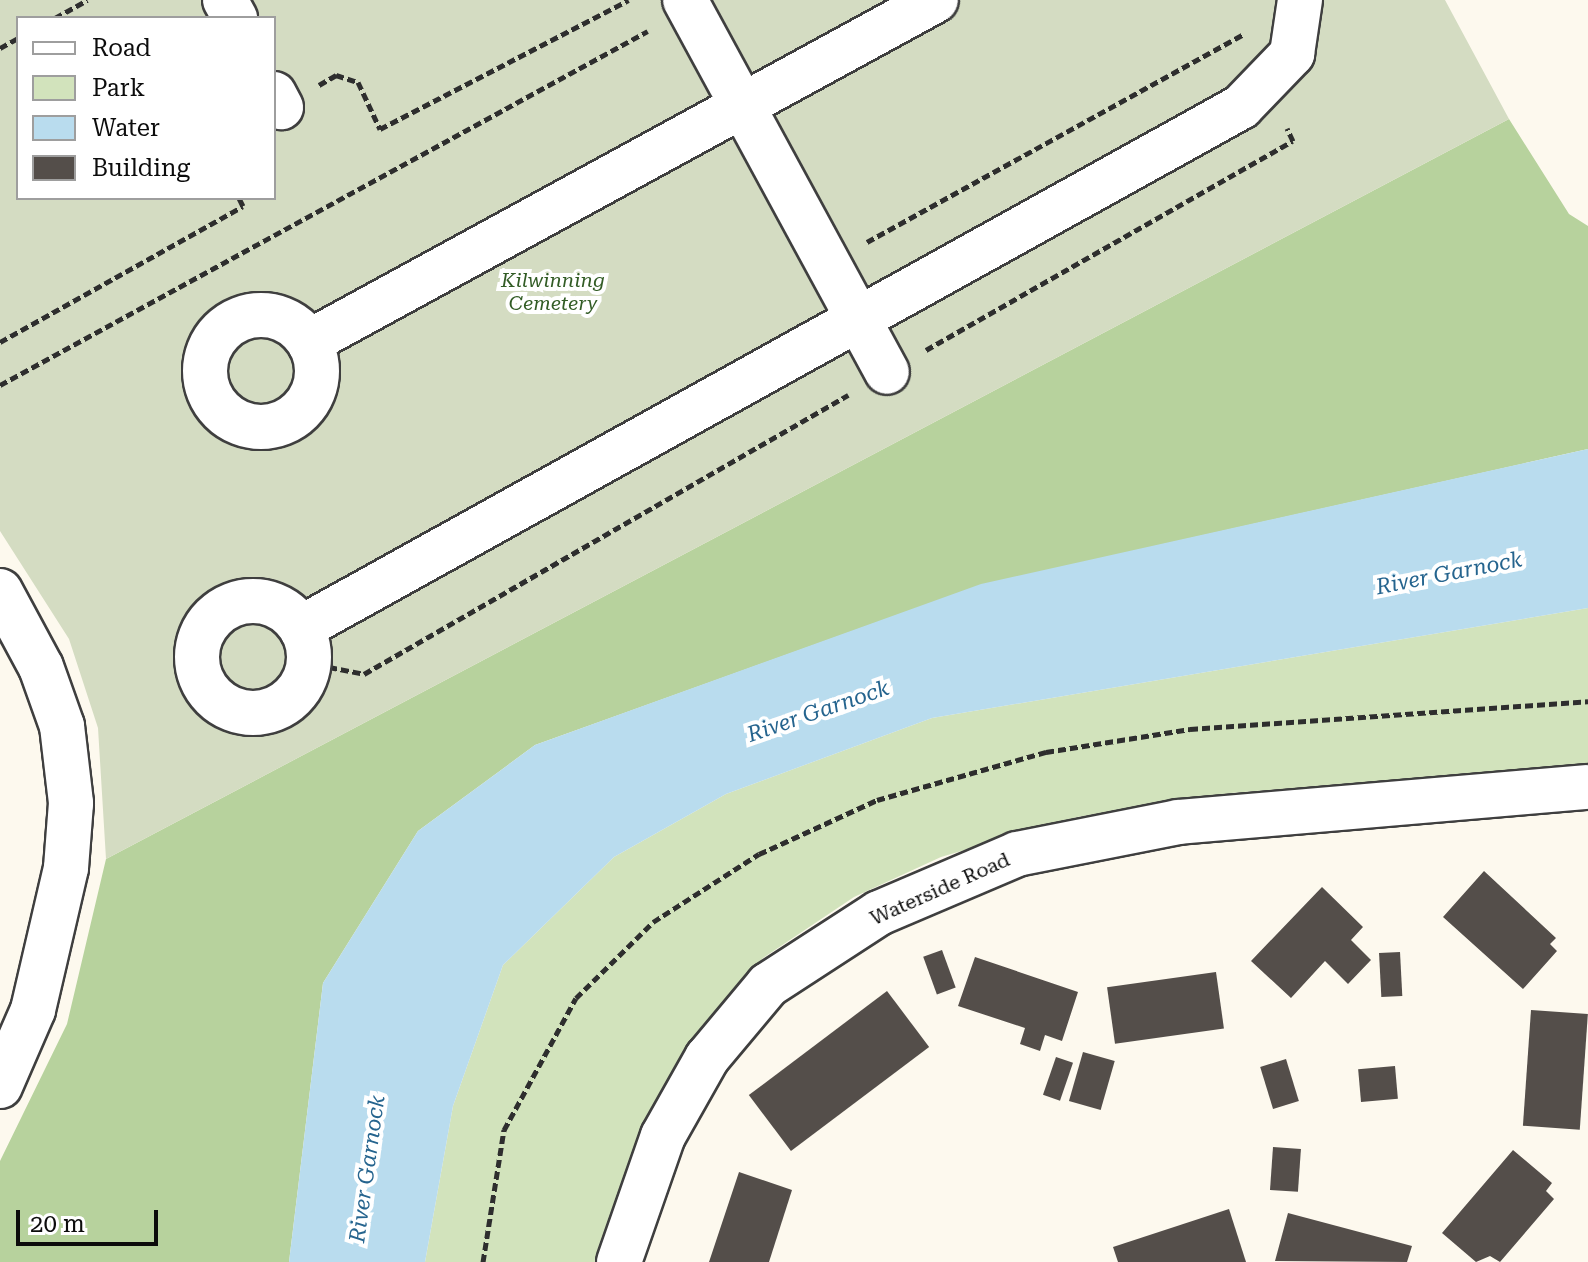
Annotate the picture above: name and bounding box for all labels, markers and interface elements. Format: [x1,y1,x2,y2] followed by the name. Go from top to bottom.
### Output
[16,16,276,200] legend
[92,34,151,62] text: Road
[92,74,145,102] text: Park
[92,114,160,142] text: Water
[92,154,190,182] text: Building
[501,269,605,316] park label: Kilwinning Cemetery
[1374,546,1524,600] water label: River Garnock
[743,674,893,748] water label: River Garnock
[866,847,1014,931] street label: Waterside Road
[344,1094,390,1244] water label: River Garnock
[20,1194,162,1244] scale bar
[30,1210,85,1238] text: 20 m

